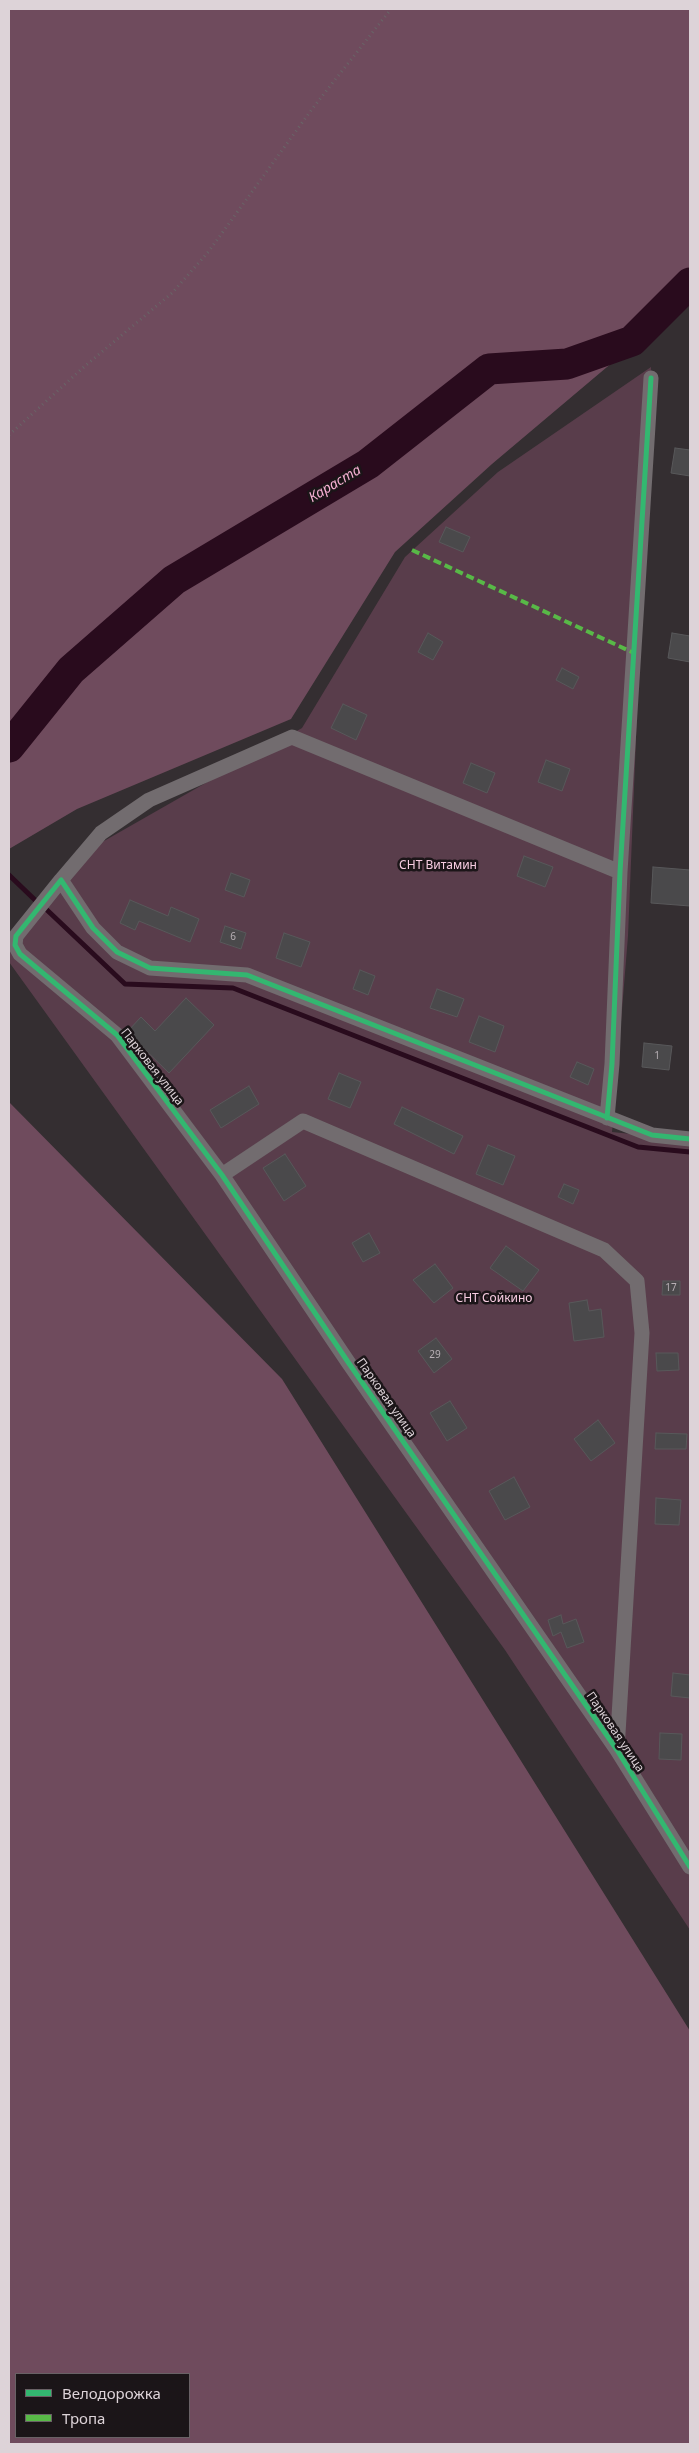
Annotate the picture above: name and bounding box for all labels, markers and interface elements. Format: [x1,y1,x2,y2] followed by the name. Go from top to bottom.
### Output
[306,462,364,506] water label: Караста
[399,859,477,873] park label: СНТ Витамин
[230,931,236,943] house number: 6
[118,1026,186,1108] street label: Парковая улица
[654,1050,660,1062] house number: 1
[665,1282,677,1294] house number: 17
[456,1292,532,1306] park label: СНТ Сойкино
[429,1349,441,1361] house number: 29
[353,1356,419,1440] street label: Парковая улица
[583,1689,647,1775] street label: Парковая улица
[15,2373,190,2438] legend
[62,2383,161,2403] text: Велодорожка
[62,2408,105,2428] text: Тропа

